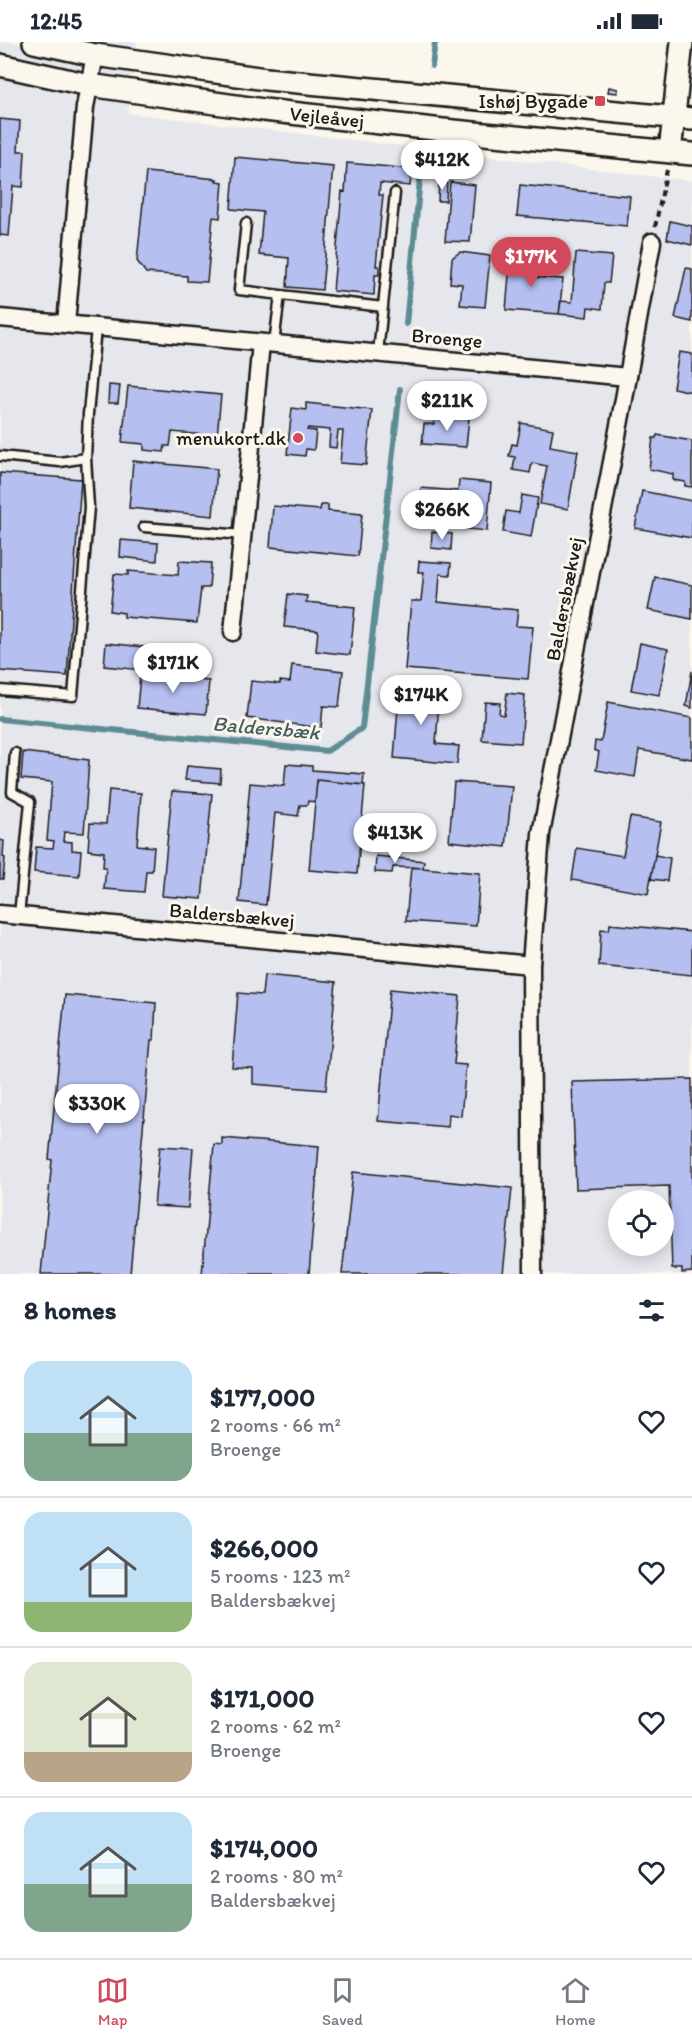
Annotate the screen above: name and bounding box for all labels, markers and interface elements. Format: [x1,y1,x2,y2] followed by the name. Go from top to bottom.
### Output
[30,8,82,35] text: 12:45
[479,89,588,113] place label: Ishøj Bygade
[593,94,607,108] marker: Ishøj Bygade
[289,101,365,133] street label: Vejleåvej
[400,140,484,191] pin: $412K
[415,147,469,171] text: $412K
[489,237,573,288] pin: $177K
[505,244,557,268] text: $177K
[411,323,483,353] street label: Broenge
[405,381,489,432] pin: $211K
[421,388,473,412] text: $211K
[176,426,287,450] place label: menukort.dk
[291,431,305,445] marker: menukort.dk
[400,490,484,541] pin: $266K
[415,497,469,521] text: $266K
[540,535,588,663] street label: Baldersbækvej
[131,643,215,694] pin: $171K
[147,650,199,674] text: $171K
[379,675,463,726] pin: $174K
[394,682,448,706] text: $174K
[212,710,322,745] water label: Baldersbæk
[353,813,437,864] pin: $413K
[367,820,423,844] text: $413K
[168,898,296,932] street label: Baldersbækvej
[55,1084,139,1135] pin: $330K
[68,1091,126,1115] text: $330K
[608,1190,674,1256] map controls
[608,1190,674,1256] button: locate
[24,1294,116,1326] text: 8 homes
[635,1294,668,1327] icon: filters
[210,1381,315,1413] text: $177,000
[72,1385,144,1457] icon: home
[635,1405,668,1438] icon: heart
[210,1413,341,1437] text: 2 rooms · 66 m²
[210,1437,281,1461] text: Broenge
[210,1532,319,1564] text: $266,000
[72,1536,144,1608] icon: home
[635,1556,668,1589] icon: heart
[210,1564,351,1588] text: 5 rooms · 123 m²
[210,1588,336,1612] text: Baldersbækvej
[210,1682,314,1714] text: $171,000
[72,1686,144,1758] icon: home
[635,1706,668,1739] icon: heart
[210,1714,341,1738] text: 2 rooms · 62 m²
[210,1738,281,1762] text: Broenge
[210,1832,318,1864] text: $174,000
[72,1836,144,1908] icon: home
[635,1856,668,1889] icon: heart
[210,1864,343,1888] text: 2 rooms · 80 m²
[210,1888,336,1912] text: Baldersbækvej
[96,1974,129,2029] tab: Map
[322,1974,363,2029] tab: Saved
[555,1974,596,2029] tab: Home

